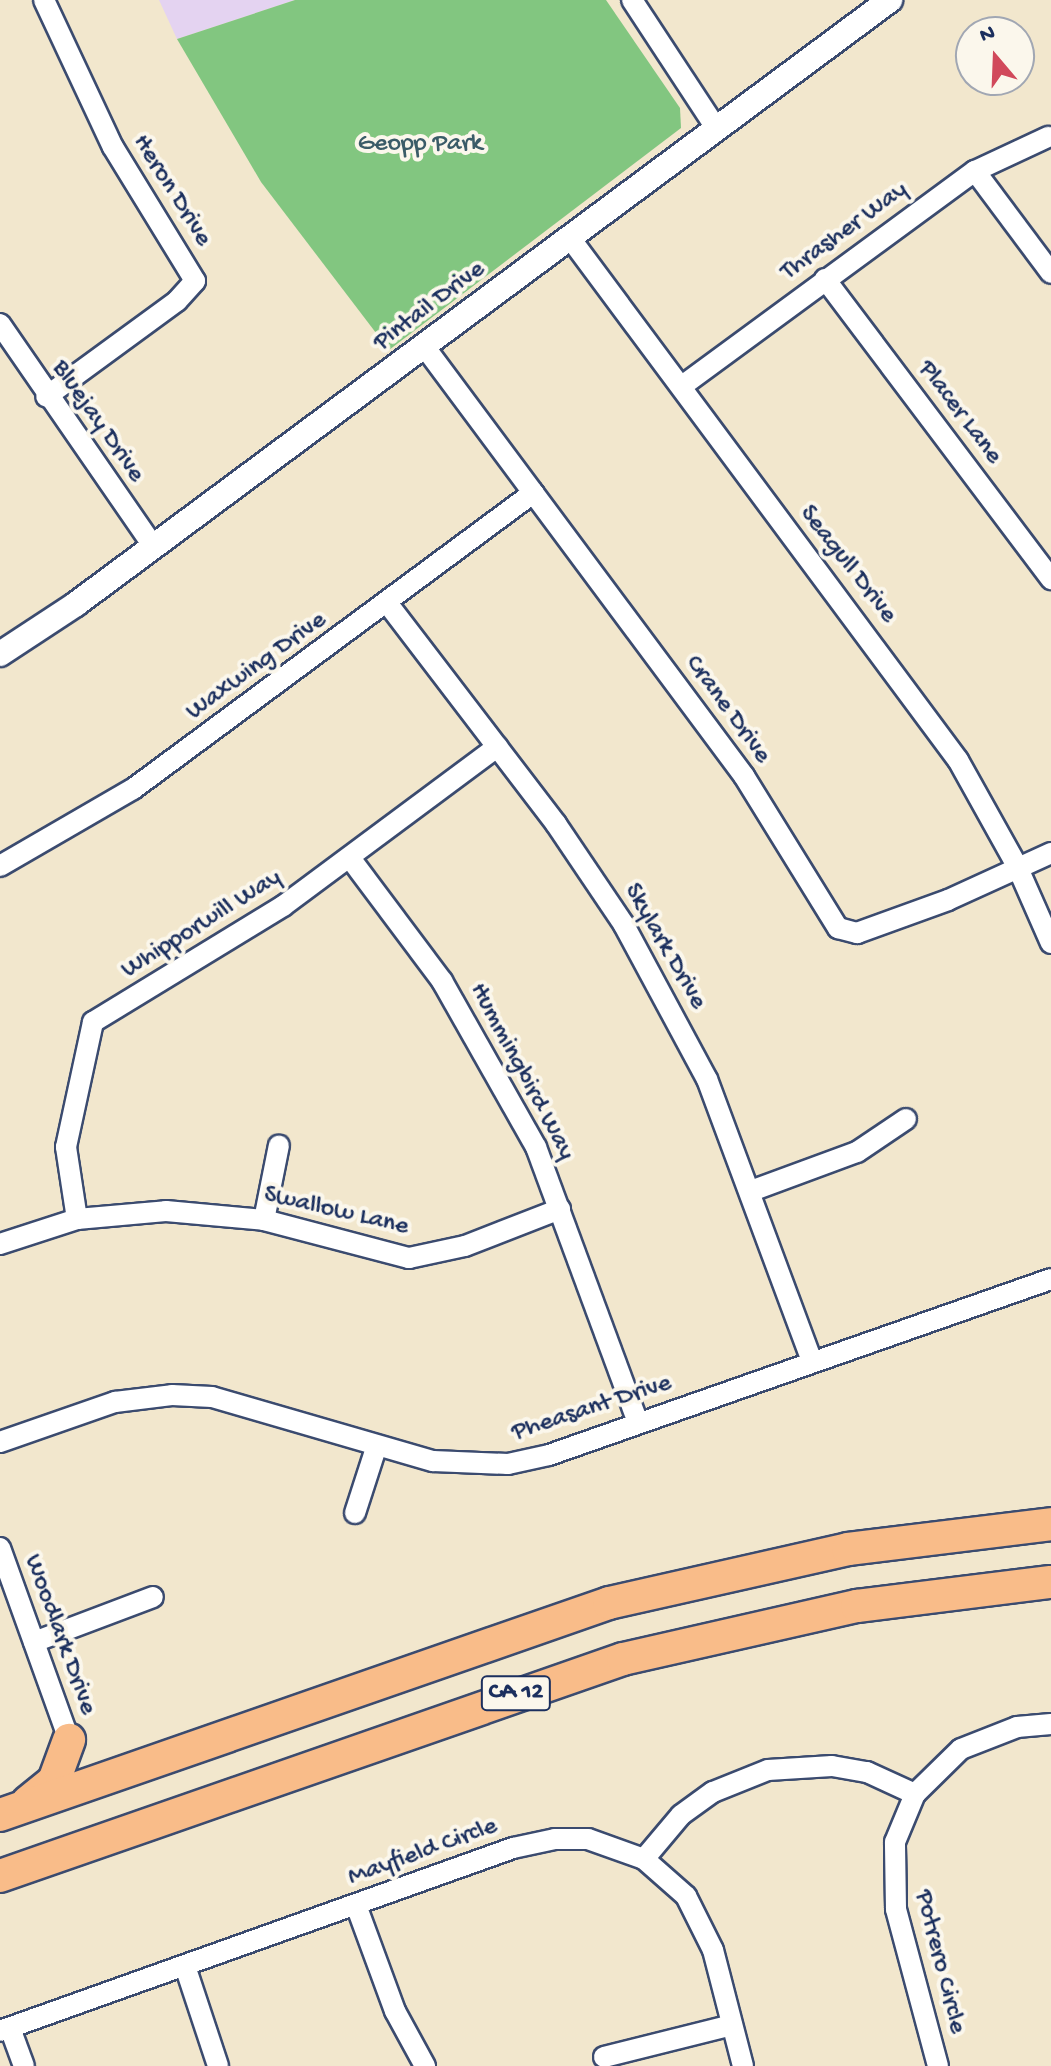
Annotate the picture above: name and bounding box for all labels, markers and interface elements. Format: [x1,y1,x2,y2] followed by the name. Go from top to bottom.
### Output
[955,16,1035,96] north arrow
[977,21,999,50] text: N
[124,129,218,253] street label: Heron Drive
[358,129,482,161] park label: Geopp Park
[775,176,915,288] street label: Thrasher Way
[368,255,492,359] street label: Pintail Drive
[43,355,151,489] street label: Bluejay Drive
[910,355,1008,471] street label: Placer Lane
[791,500,903,630] street label: Seagull Drive
[181,606,333,728] street label: Waxwing Drive
[677,650,777,770] street label: Crane Drive
[116,863,288,987] street label: Whipporwill Way
[615,878,713,1016] street label: Skylark Drive
[461,978,581,1166] street label: Hummingbird Way
[261,1180,411,1244] street label: Swallow Lane
[508,1369,676,1449] street label: Pheasant Drive
[16,1551,102,1719] street label: Woodlark Drive
[480,1673,552,1713] road number: CA 12
[344,1812,502,1894] street label: Mayfield Circle
[906,1887,972,2037] street label: Potrero Circle

